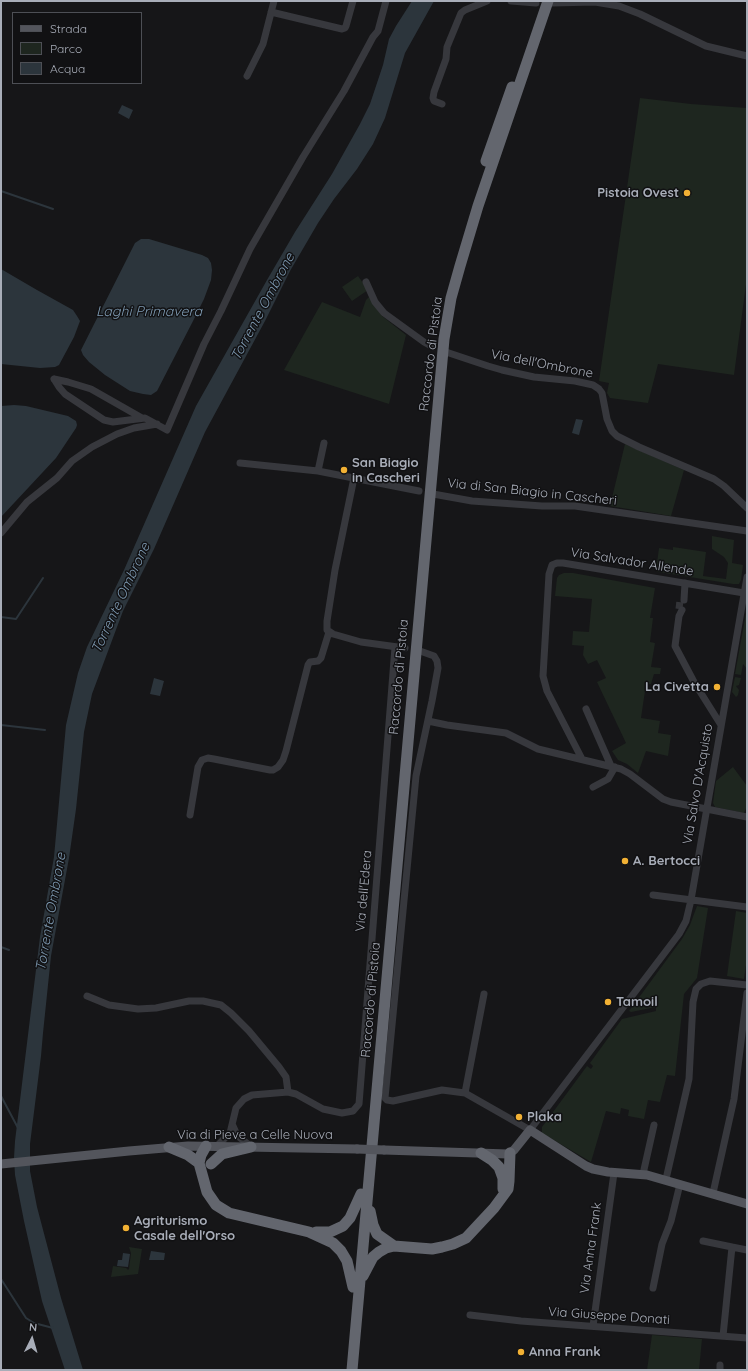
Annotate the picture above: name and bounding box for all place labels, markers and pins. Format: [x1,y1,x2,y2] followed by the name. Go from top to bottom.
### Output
[597,185,679,201] place label: Pistoia Ovest
[682,188,692,198] marker: Pistoia Ovest
[352,455,420,486] place label: San Biagio in Cascheri
[339,465,349,475] marker: San Biagio in Cascheri
[645,679,709,695] place label: La Civetta
[712,682,722,692] marker: La Civetta
[633,853,700,869] place label: A. Bertocci
[620,856,630,866] marker: A. Bertocci
[616,994,658,1010] place label: Tamoil
[603,997,613,1007] marker: Tamoil
[527,1109,562,1125] place label: Plaka
[514,1112,524,1122] marker: Plaka
[134,1213,235,1244] place label: Agriturismo Casale dell'Orso
[121,1223,131,1233] marker: Agriturismo Casale dell'Orso
[529,1344,601,1360] place label: Anna Frank
[516,1347,526,1357] marker: Anna Frank

